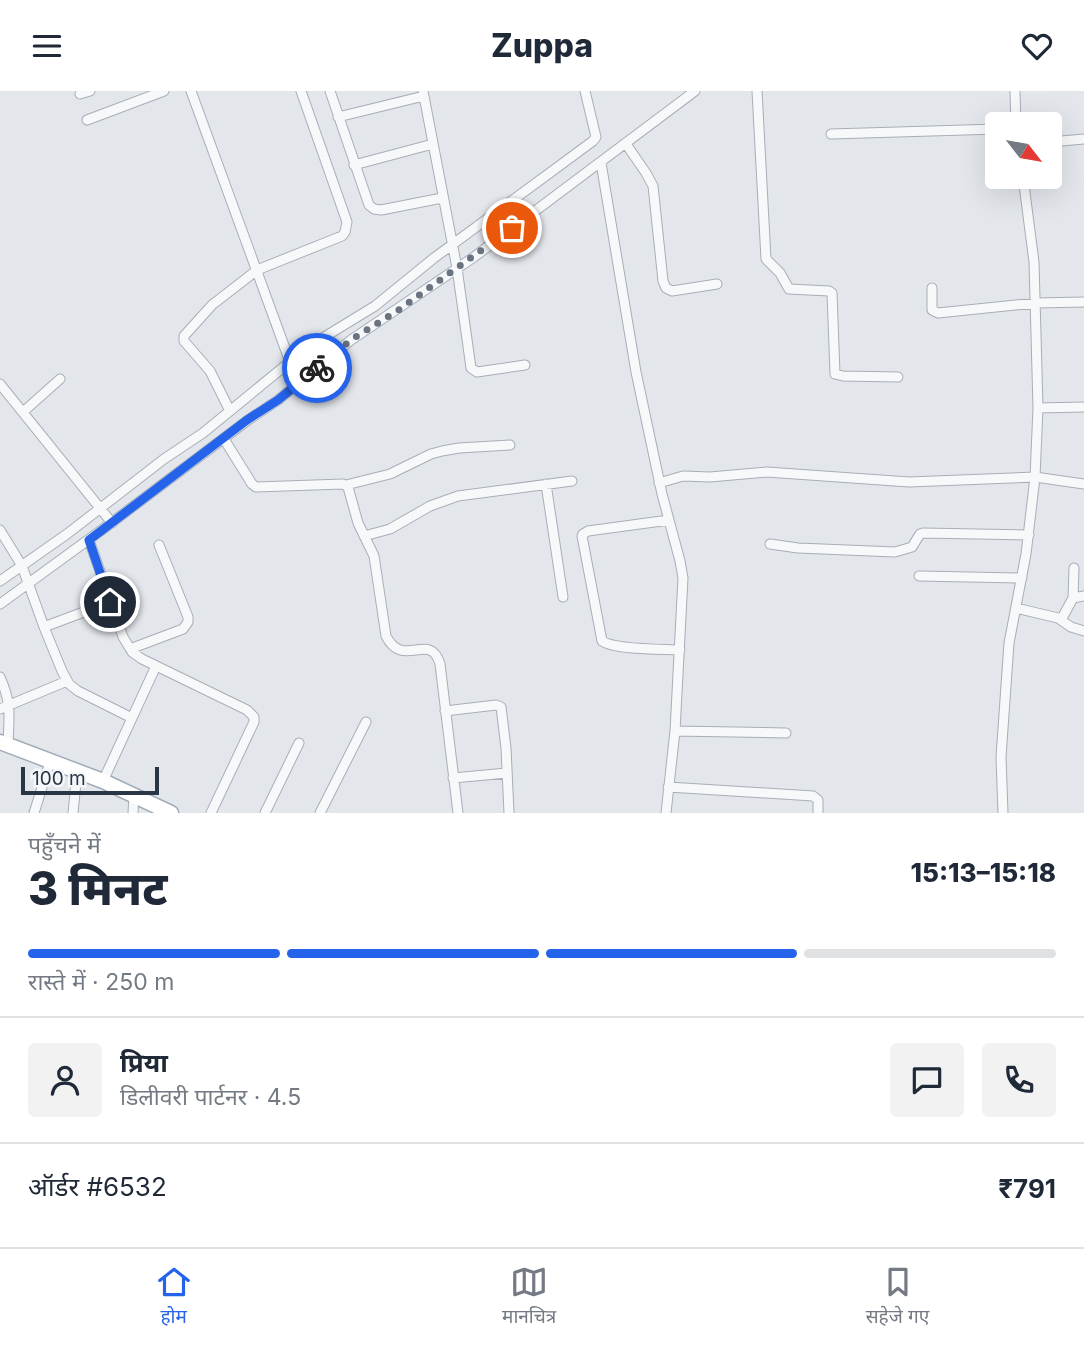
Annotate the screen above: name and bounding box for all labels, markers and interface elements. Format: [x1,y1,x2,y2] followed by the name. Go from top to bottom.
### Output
[491,26,593,65] text: Zuppa
[28,27,66,65] icon: menu
[1018,27,1056,65] icon: heart
[985,112,1062,189] north arrow
[985,112,1062,189] map controls
[482,198,542,258] pin
[493,209,531,247] icon: bag
[282,333,352,403] courier
[298,349,336,387] icon: bike
[80,572,140,632] pin
[91,583,129,621] icon: home
[21,764,159,796] scale bar
[32,767,86,790] text: 100 m
[28,831,101,859] text: पहुँचने में
[911,857,1056,888] text: 15:13–15:18
[28,860,167,916] text: 3 मिनट
[28,968,174,996] text: रास्ते में · 250 m
[28,1043,102,1117] button: person
[890,1043,964,1117] button: chat
[982,1043,1056,1117] button: phone
[120,1047,168,1078] text: प्रिया
[120,1083,301,1111] text: डिलीवरी पार्टनर · 4.5
[28,1171,167,1202] text: ऑर्डर #6532
[998,1173,1056,1204] text: ₹791
[155,1263,193,1331] tab: होम
[502,1263,556,1331] tab: मानचित्र
[866,1263,929,1331] tab: सहेजे गए

